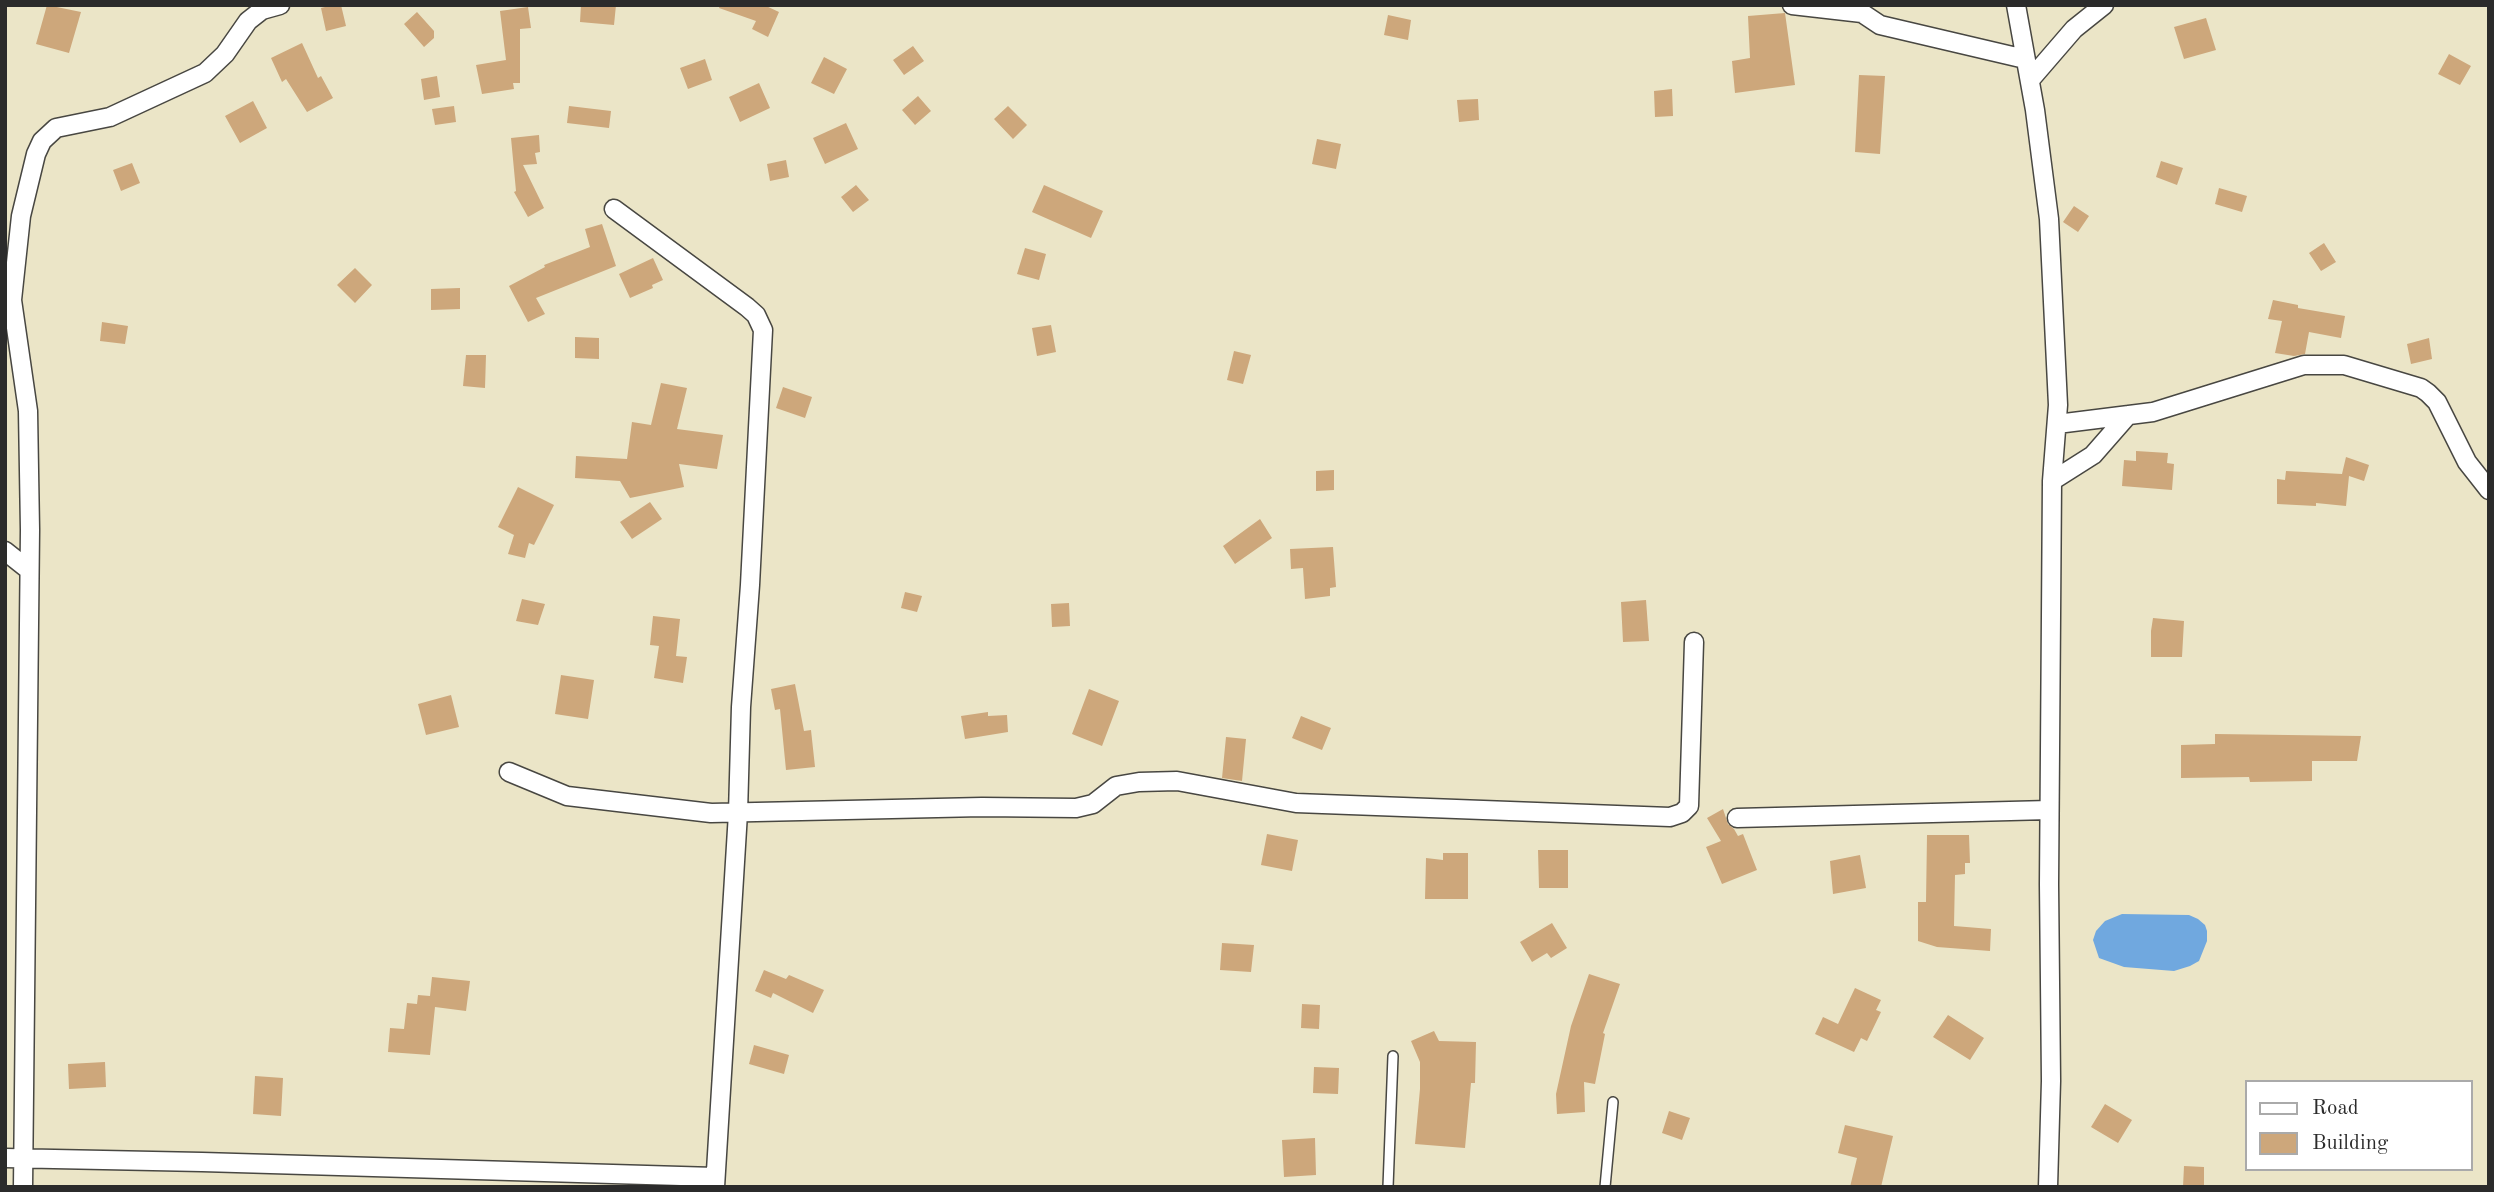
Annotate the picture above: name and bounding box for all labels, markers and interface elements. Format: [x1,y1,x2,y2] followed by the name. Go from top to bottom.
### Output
[2246,1080,2473,1171] legend
[2312,1098,2359,1119] text: Road
[2312,1133,2388,1154] text: Building

